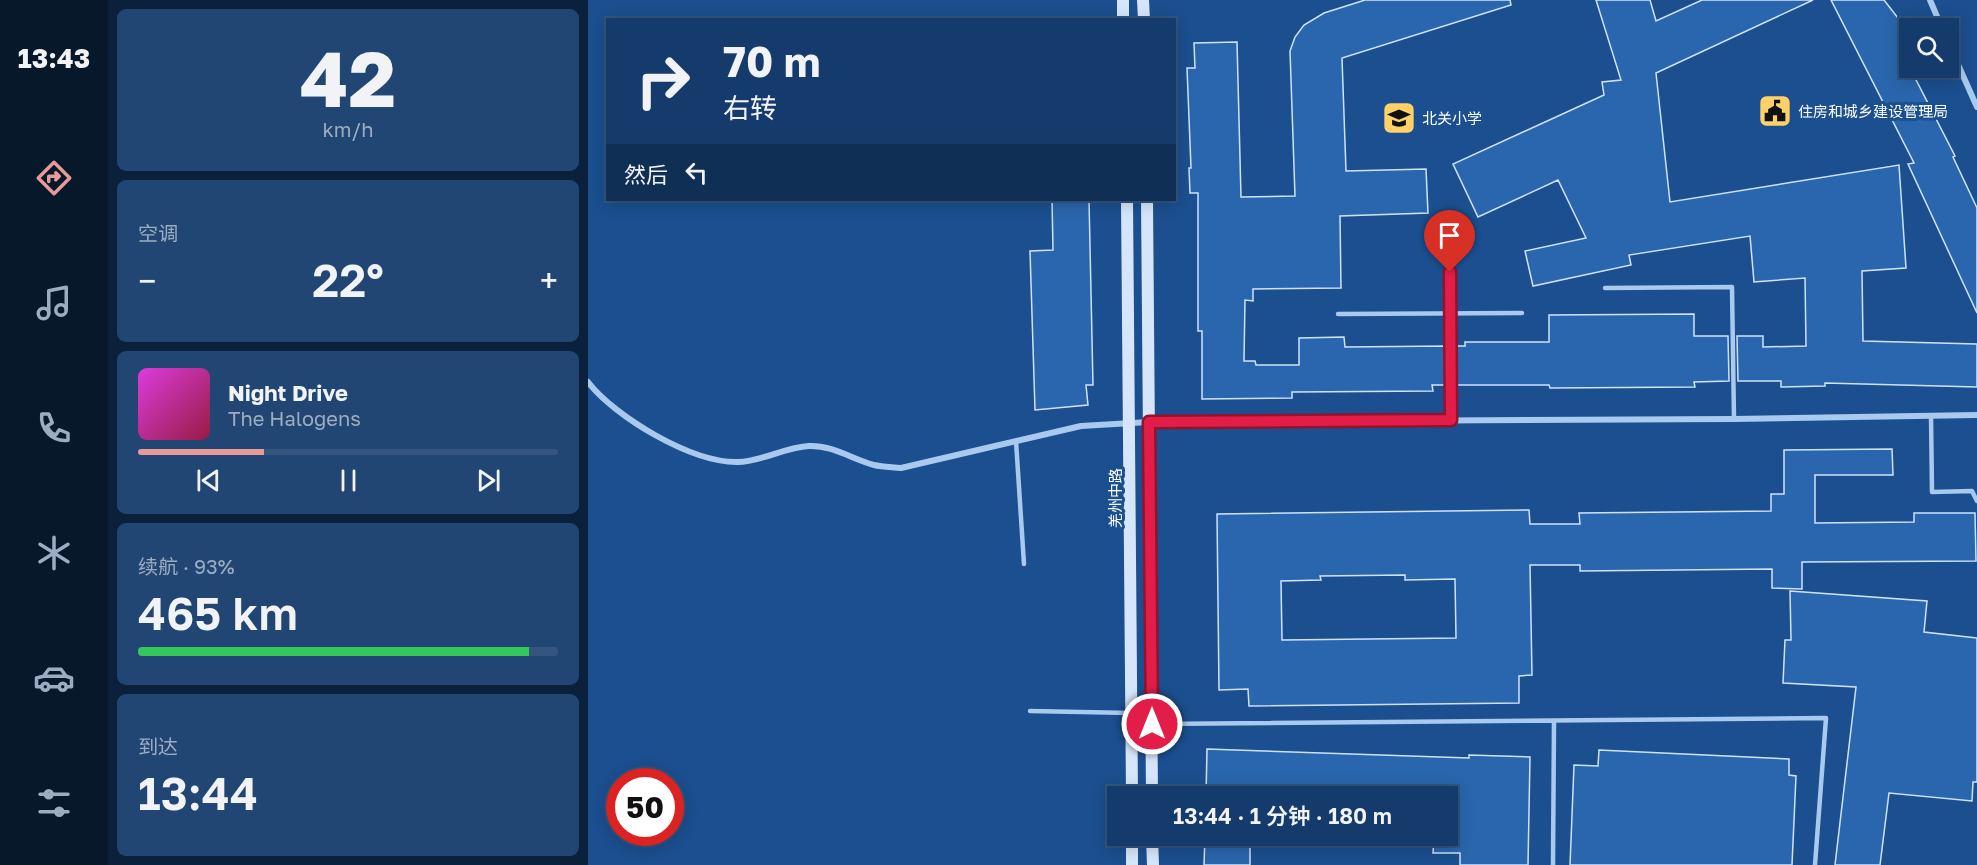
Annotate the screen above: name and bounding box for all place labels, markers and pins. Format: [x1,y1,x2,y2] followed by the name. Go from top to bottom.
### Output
[1757,93,1793,129] public building icon: 住房和城乡建设管理局
[1381,100,1417,136] school or university icon: 北关小学
[1798,102,1948,120] place label: 住房和城乡建设管理局
[1422,109,1482,127] place label: 北关小学
[1424,210,1475,272] pin

